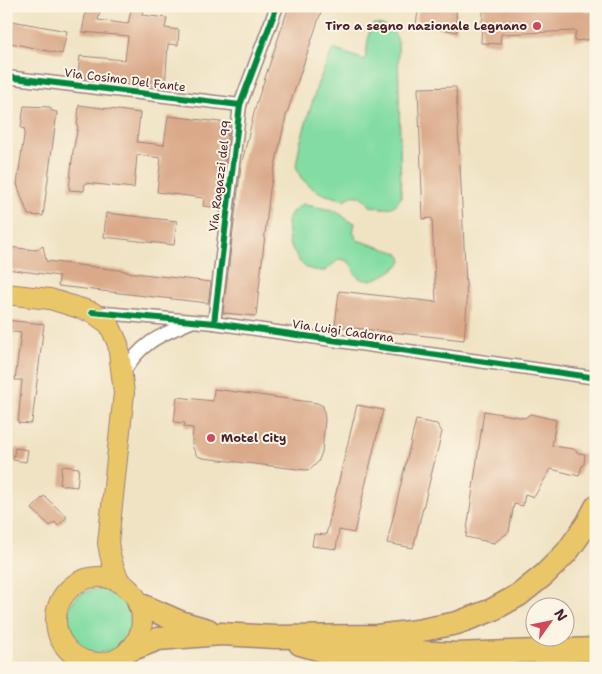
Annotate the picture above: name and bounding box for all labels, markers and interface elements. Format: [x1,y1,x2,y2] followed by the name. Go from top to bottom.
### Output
[325,18,527,34] place label: Tiro a segno nazionale Legnano
[531,20,543,32] marker: Tiro a segno nazionale Legnano
[63,65,187,95] street label: Via Cosimo Del Fante
[205,119,235,233] street label: Via Ragazzi del 99
[291,316,396,346] street label: Via Luigi Cadorna
[221,430,286,446] place label: Motel City
[205,432,217,444] marker: Motel City
[524,596,574,646] north arrow
[550,605,571,624] text: N

